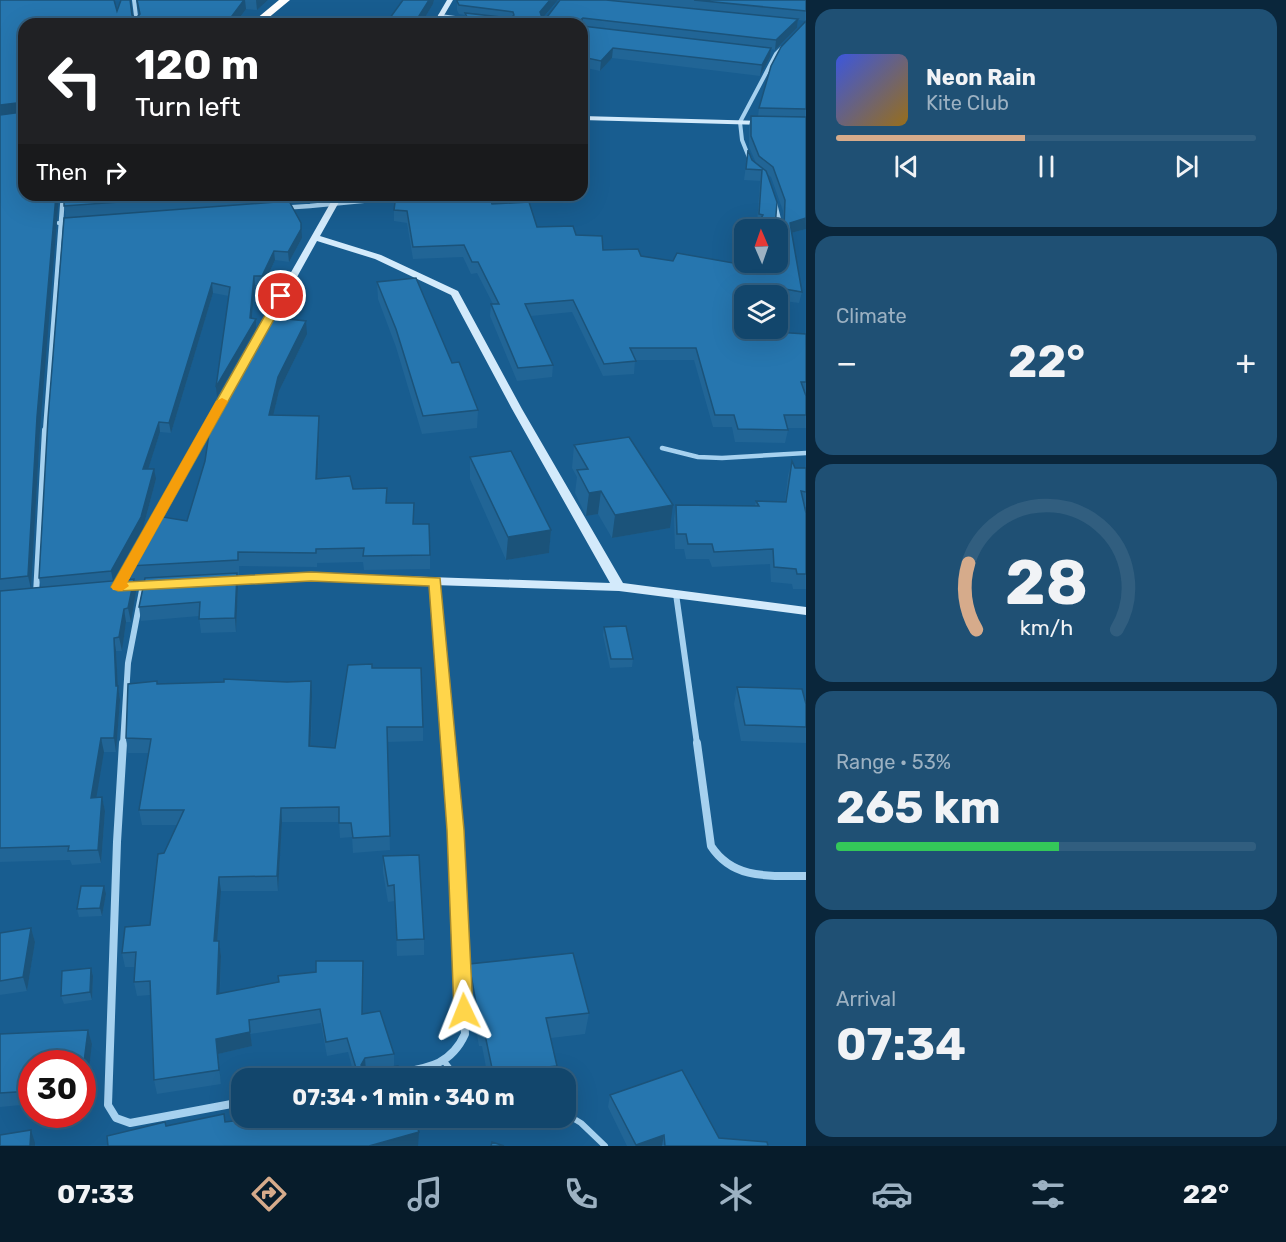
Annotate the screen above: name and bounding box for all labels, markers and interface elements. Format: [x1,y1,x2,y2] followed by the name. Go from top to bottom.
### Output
[135,40,259,90] text: 120 m
[36,42,114,120] icon: left
[926,64,1036,91] text: Neon Rain
[135,91,240,123] text: Turn left
[926,91,1009,115] text: Kite Club
[890,150,923,183] icon: previous
[1030,150,1063,183] icon: pause
[1170,150,1203,183] icon: next
[99,156,132,189] icon: right
[36,159,87,186] text: Then
[734,219,788,273] north arrow
[734,219,788,339] map controls
[255,270,306,321] pin
[264,279,297,312] icon: arrive
[734,285,788,339] button: layers
[836,304,907,328] text: Climate
[1008,335,1085,388] text: 22°
[836,343,857,382] text: −
[1235,343,1256,382] text: +
[1005,546,1087,620] text: 28
[1019,615,1073,640] text: km/h
[836,750,951,774] text: Range · 53%
[836,781,1001,834] text: 265 km
[432,979,496,1043] position arrow
[836,987,896,1011] text: Arrival
[836,1018,966,1071] text: 07:34
[18,1050,96,1128] speed limit sign: 30
[292,1084,515,1111] text: 07:34 · 1 min · 340 m
[248,1173,290,1215] icon: directions
[404,1173,446,1215] icon: music
[560,1173,602,1215] icon: phone
[715,1173,757,1215] icon: climate
[871,1173,913,1215] icon: car
[1027,1173,1069,1215] icon: filters
[57,1178,134,1210] text: 07:33
[1183,1178,1229,1210] text: 22°

